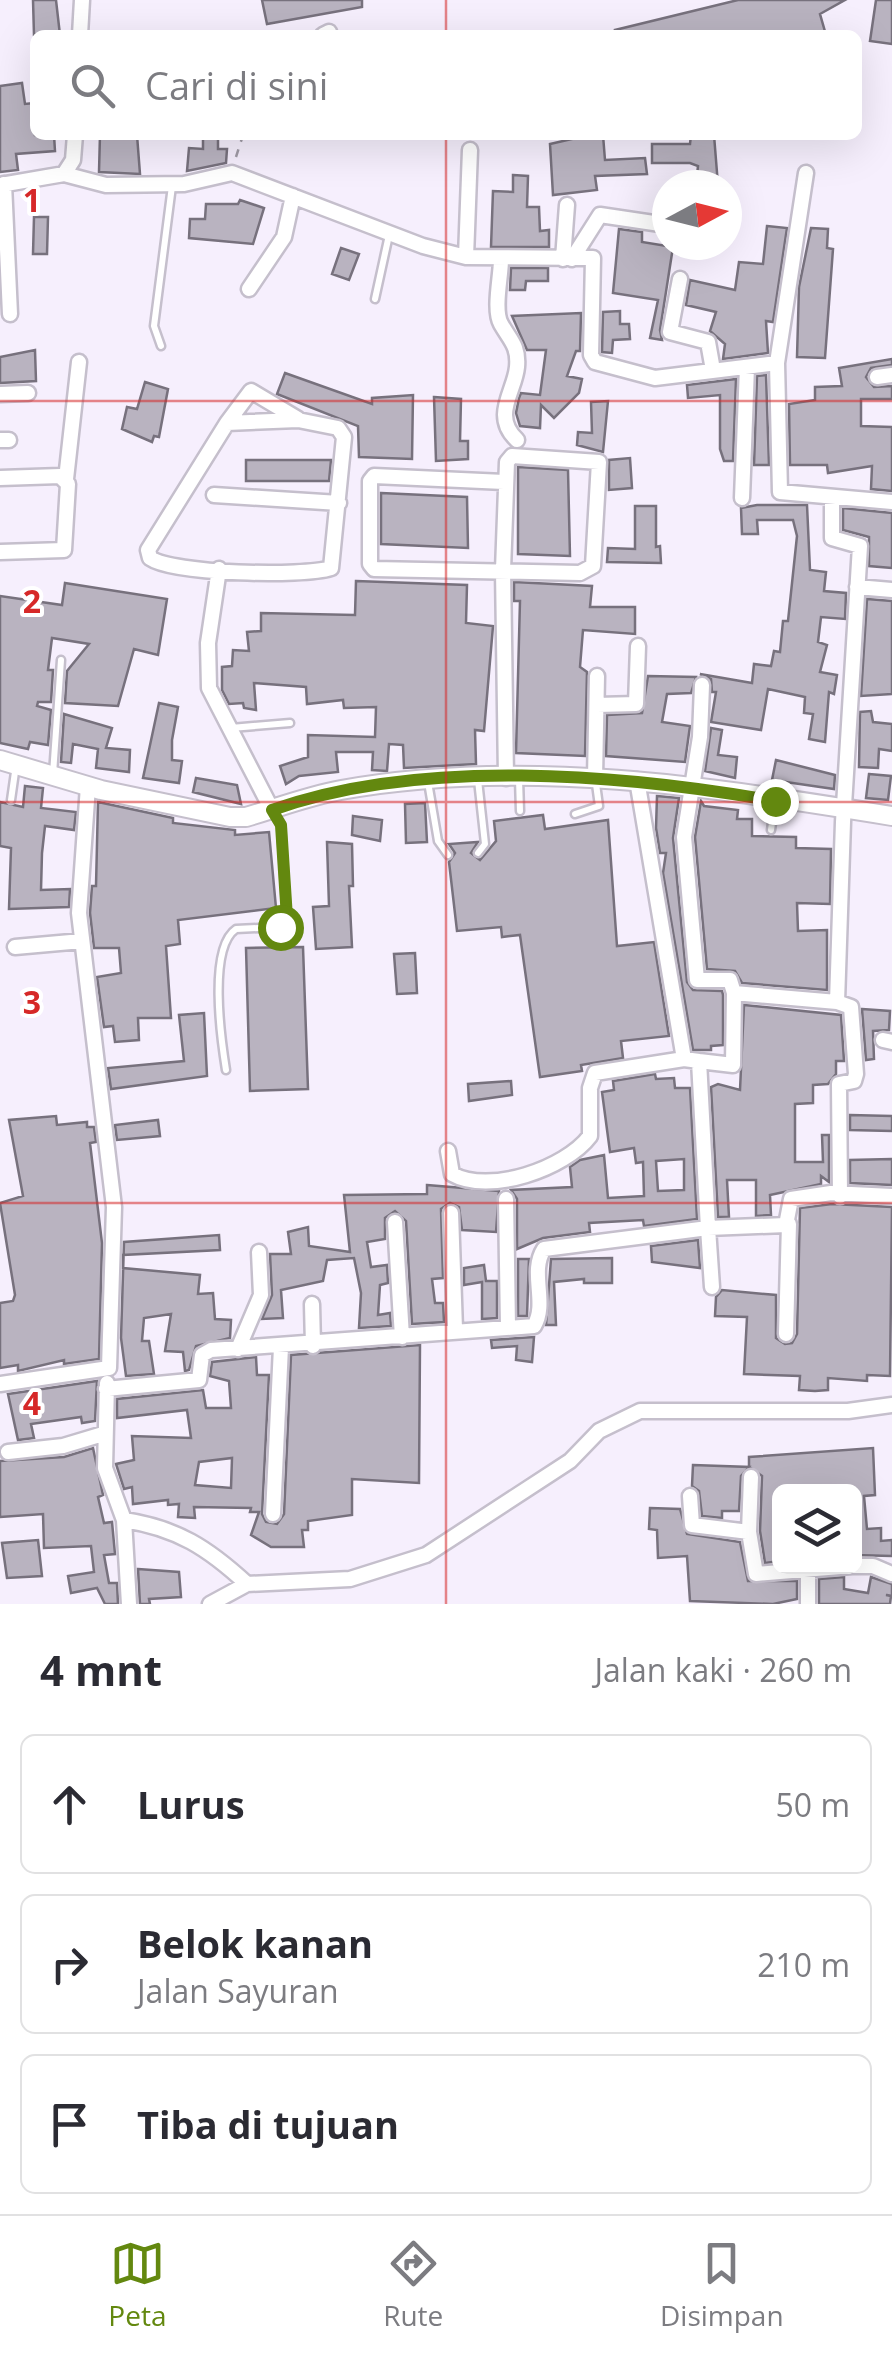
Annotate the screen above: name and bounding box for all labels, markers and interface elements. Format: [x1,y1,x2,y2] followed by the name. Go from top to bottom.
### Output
[30,30,862,140] search box
[65,58,120,113] icon: search
[145,59,328,111] text: Cari di sini
[652,170,742,260] north arrow
[23,178,41,221] text: 1
[23,579,41,622] text: 2
[753,779,799,825] route end
[258,905,304,951] route start
[23,980,41,1023] text: 3
[23,1381,41,1424] text: 4
[772,1484,862,1574] map controls
[772,1484,862,1574] button: layers
[40,1641,162,1698] text: 4 mnt
[594,1648,852,1691] text: Jalan kaki · 260 m
[42,1777,97,1832] icon: ahead
[137,1778,245,1830] text: Lurus
[775,1783,850,1826] text: 50 m
[137,1917,373,1969] text: Belok kanan
[42,1937,97,1992] icon: right
[757,1943,850,1986] text: 210 m
[137,1969,339,2012] text: Jalan Sayuran
[42,2097,97,2152] icon: arrive
[137,2098,399,2150] text: Tiba di tujuan
[108,2236,166,2334] tab: Peta
[383,2236,443,2334] tab: Rute
[660,2236,784,2334] tab: Disimpan

